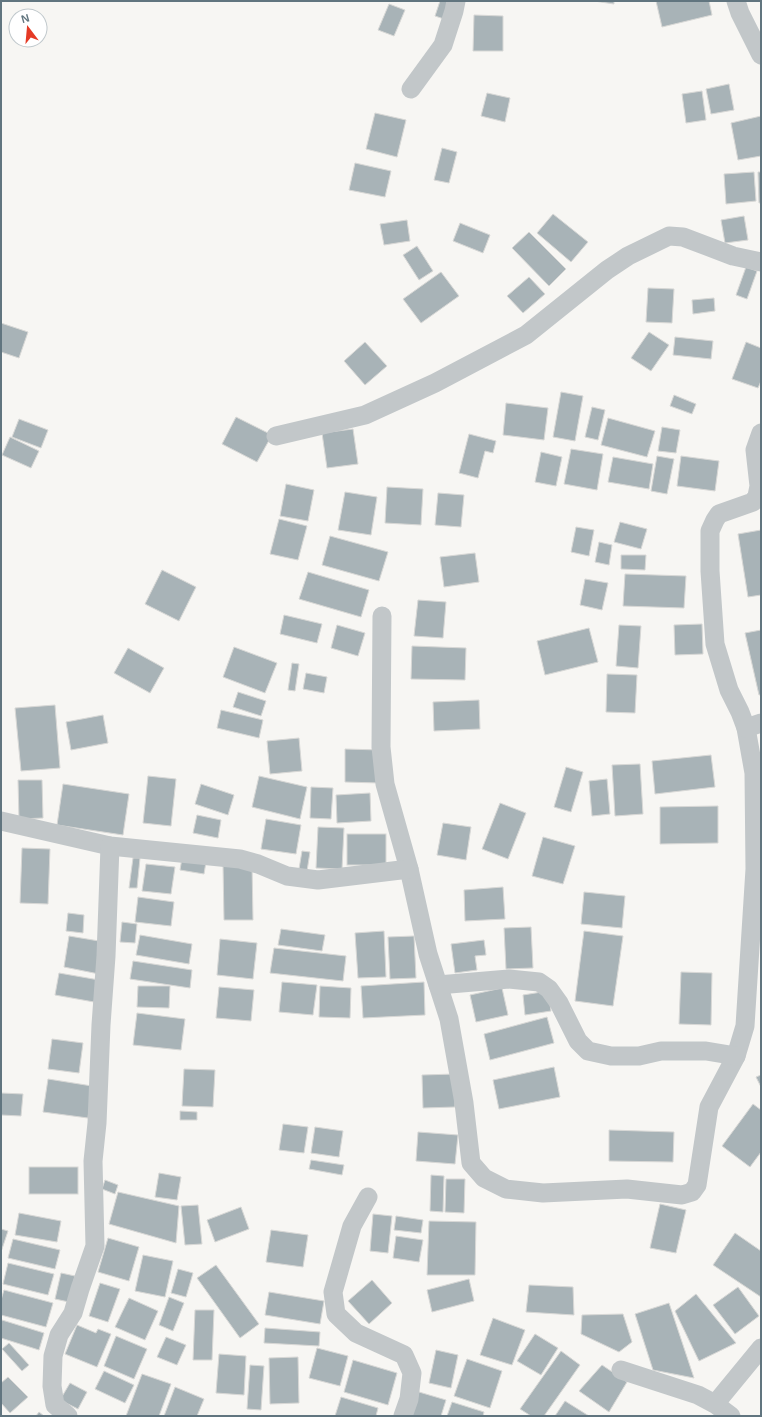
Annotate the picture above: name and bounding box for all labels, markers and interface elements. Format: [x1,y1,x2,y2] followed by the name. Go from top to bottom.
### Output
[8,8,48,48] north arrow
[20,12,31,25] text: N

